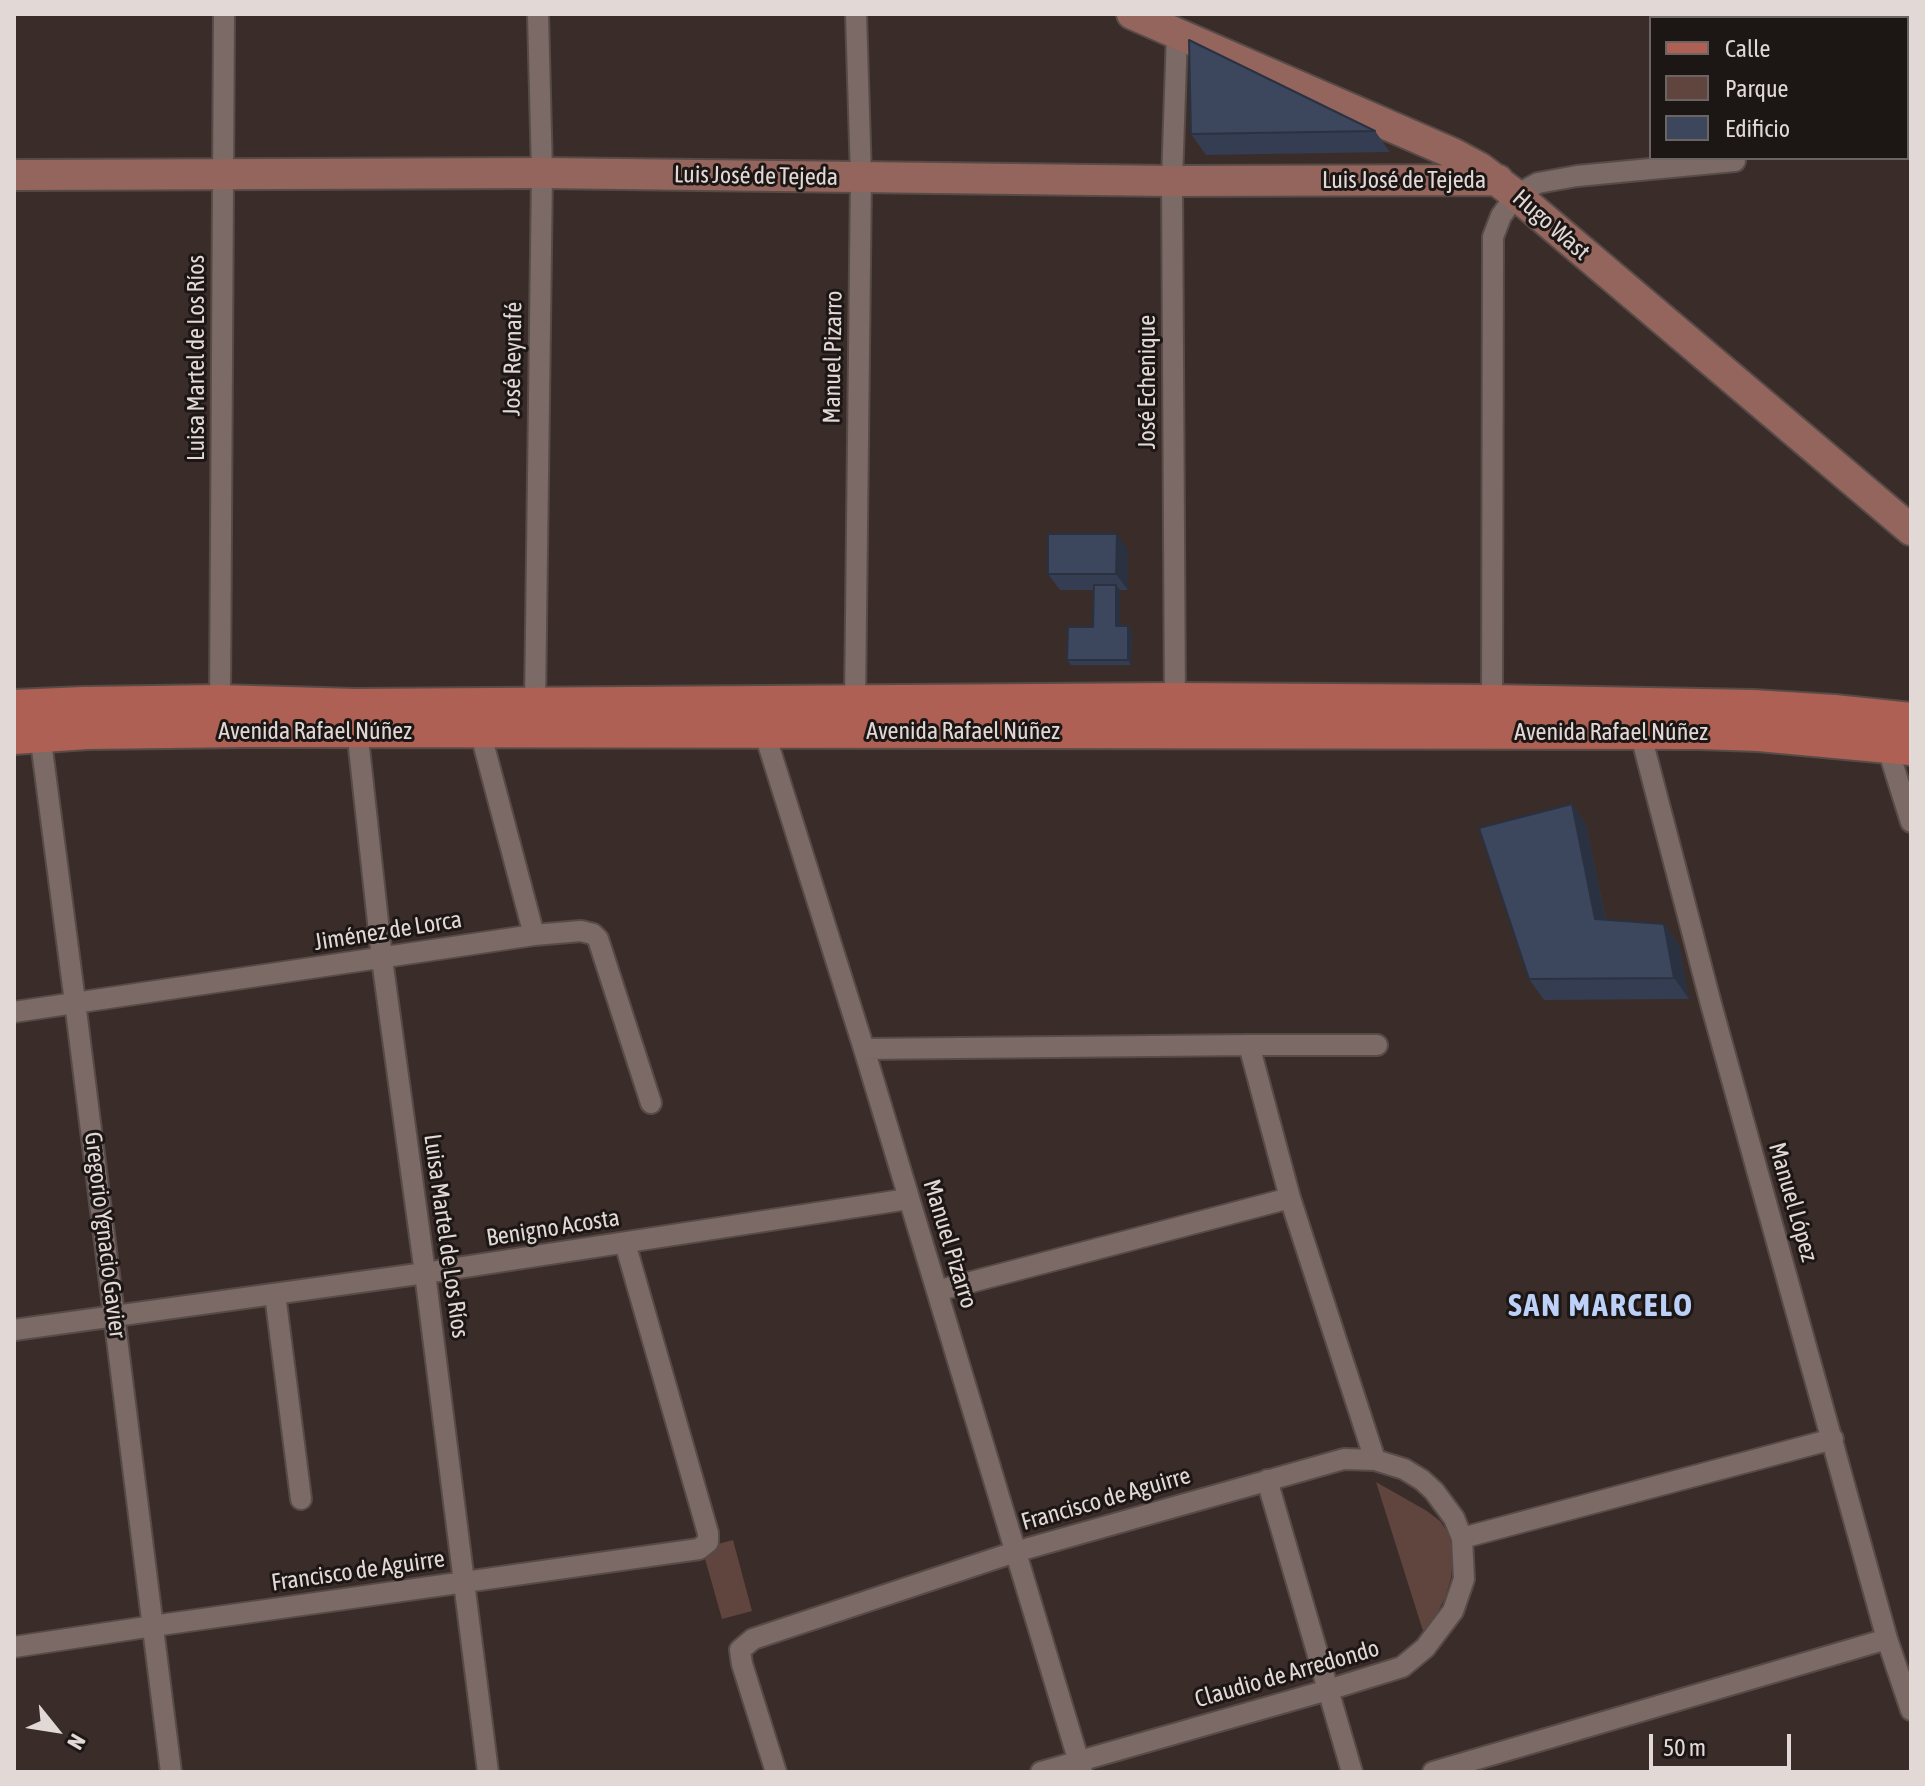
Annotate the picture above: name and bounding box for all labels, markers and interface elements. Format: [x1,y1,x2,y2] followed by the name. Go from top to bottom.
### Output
[1649,16,1909,160] legend
[1725,35,1770,62] text: Calle
[1725,75,1788,102] text: Parque
[1725,115,1790,142] text: Edificio
[674,160,838,192] street label: Luis José de Tejeda
[1322,166,1486,194] street label: Luis José de Tejeda
[1506,184,1596,266] street label: Hugo Wast
[182,255,210,461] street label: Luisa Martel de Los Ríos
[817,290,849,424] street label: Manuel Pizarro
[498,302,528,416] street label: José Reynafé
[1133,315,1161,449] street label: José Echenique
[218,717,412,745] street label: Avenida Rafael Núñez
[866,717,1060,745] street label: Avenida Rafael Núñez
[1514,718,1708,746] street label: Avenida Rafael Núñez
[312,905,464,957] street label: Jiménez de Lorca
[78,1130,132,1340] street label: Gregorio Ygnacio Gavier
[417,1132,475,1340] street label: Luisa Martel de Los Ríos
[1762,1139,1824,1265] street label: Manuel López
[917,1176,983,1312] street label: Manuel Pizarro
[484,1203,622,1253] street label: Benigno Acosta
[1508,1287,1694,1325] district label: SAN MARCELO
[1018,1461,1194,1537] street label: Francisco de Aguirre
[269,1545,447,1597] street label: Francisco de Aguirre
[1191,1634,1383,1714] street label: Claudio de Arredondo
[16,1690,96,1770] north arrow
[1653,1718,1795,1768] scale bar
[62,1730,91,1754] text: N
[1663,1734,1706,1761] text: 50 m

